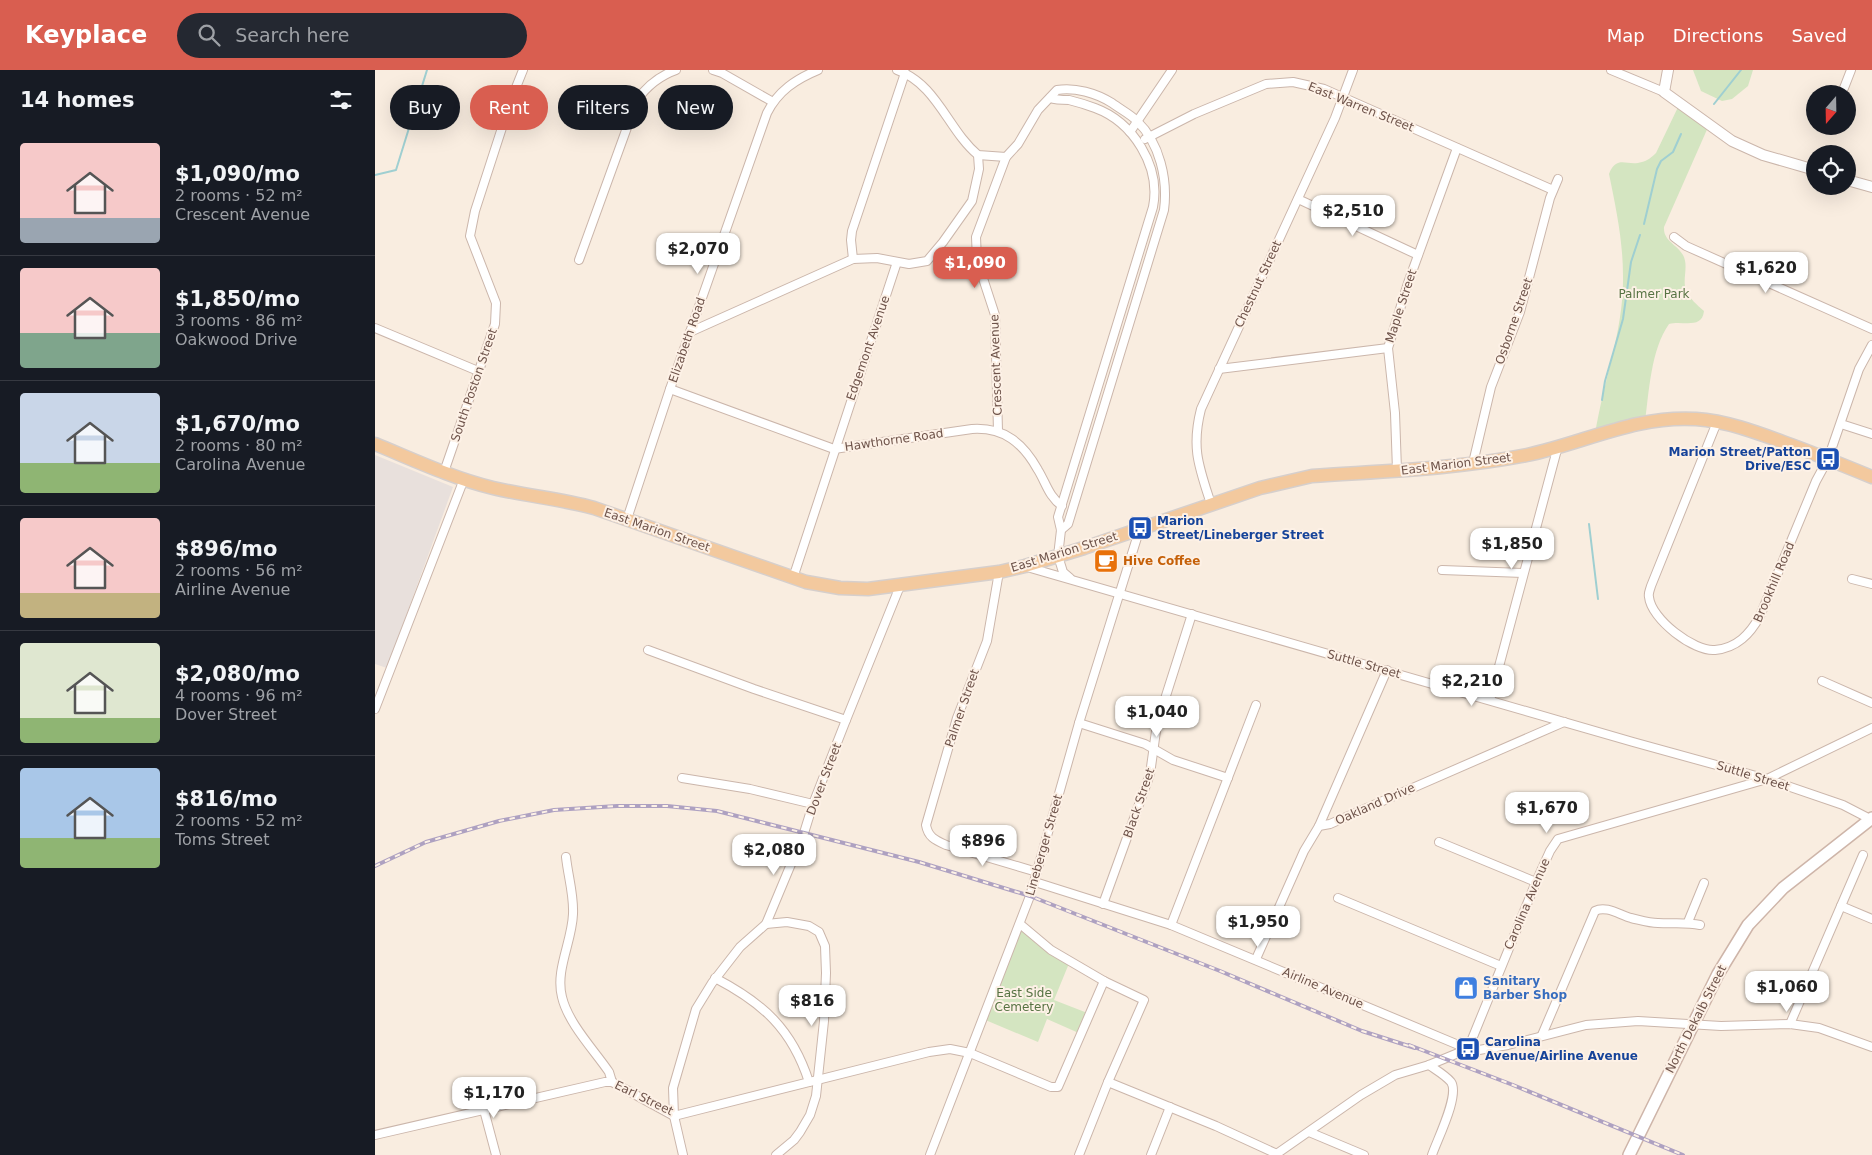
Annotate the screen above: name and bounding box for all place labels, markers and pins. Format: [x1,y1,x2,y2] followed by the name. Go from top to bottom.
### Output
[1312,194,1394,237] pin: $2,510
[657,232,739,275] pin: $2,070
[934,246,1016,289] pin: $1,090
[1725,252,1807,294] pin: $1,620
[1668,445,1811,473] place label: Marion Street/Patton Drive/ESC
[1815,446,1841,472] bus stop icon: Marion Street/Patton Drive/ESC
[1157,514,1324,542] place label: Marion Street/Lineberger Street
[1127,515,1153,541] bus stop icon: Marion Street/Lineberger Street
[1471,528,1553,570] pin: $1,850
[1093,548,1119,574] cafe icon: Hive Coffee
[1123,554,1200,568] place label: Hive Coffee
[1431,664,1513,707] pin: $2,210
[1116,696,1198,738] pin: $1,040
[1506,792,1588,834] pin: $1,670
[953,824,1013,867] pin: $896
[733,834,815,876] pin: $2,080
[1217,906,1299,948] pin: $1,950
[1746,970,1828,1013] pin: $1,060
[1483,974,1567,1002] place label: Sanitary Barber Shop
[1453,975,1479,1001] shop icon: Sanitary Barber Shop
[782,984,842,1027] pin: $816
[1485,1035,1638,1063] place label: Carolina Avenue/Airline Avenue
[1455,1036,1481,1062] bus stop icon: Carolina Avenue/Airline Avenue
[453,1076,535,1119] pin: $1,170

